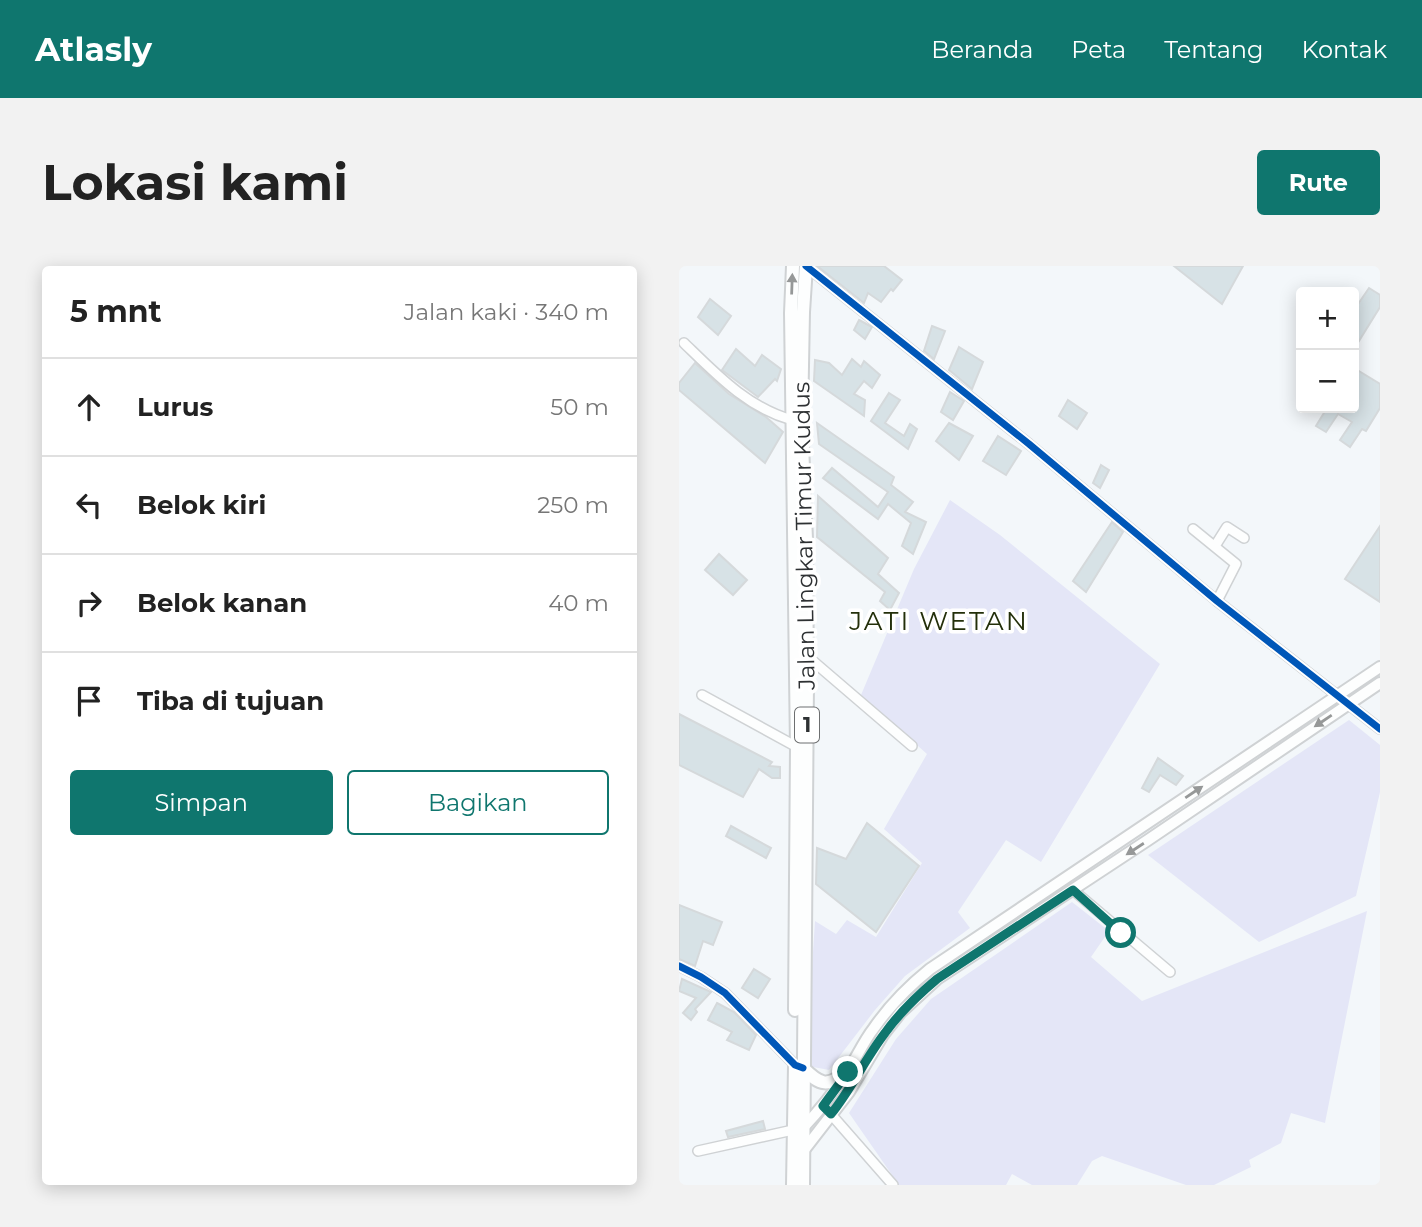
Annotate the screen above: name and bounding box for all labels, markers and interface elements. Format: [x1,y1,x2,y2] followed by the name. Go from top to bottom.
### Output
[35,29,152,69] text: Atlasly
[931,35,1033,64] text: Beranda
[1071,35,1126,64] text: Peta
[1164,35,1263,64] text: Tentang
[1301,35,1387,64] text: Kontak
[1257,150,1380,215] button: Rute
[42,153,348,212] text: Lokasi kami
[787,273,798,295] one-way arrow
[1296,287,1359,413] map controls
[1296,287,1359,350] button: +
[70,293,162,330] text: 5 mnt
[404,298,609,326] text: Jalan kaki · 340 m
[1296,350,1359,413] button: −
[787,382,821,691] street label: Jalan Lingkar Timur Kudus
[70,388,108,426] icon: ahead
[137,391,213,423] text: Lurus
[550,393,609,421] text: 50 m
[70,486,108,524] icon: left
[137,489,266,521] text: Belok kiri
[537,491,609,519] text: 250 m
[70,584,108,622] icon: right
[137,587,307,619] text: Belok kanan
[548,589,609,617] text: 40 m
[848,605,1029,637] district label: JATI WETAN
[70,682,108,720] icon: arrive
[137,685,324,717] text: Tiba di tujuan
[795,708,819,742] road number: 1
[1314,714,1333,727] one-way arrow
[70,770,333,835] button: Simpan
[347,770,609,835] button: Bagikan
[1185,785,1203,799] one-way arrow
[1126,842,1145,855] one-way arrow
[1105,917,1136,948] route start
[832,1056,863,1087] route end

